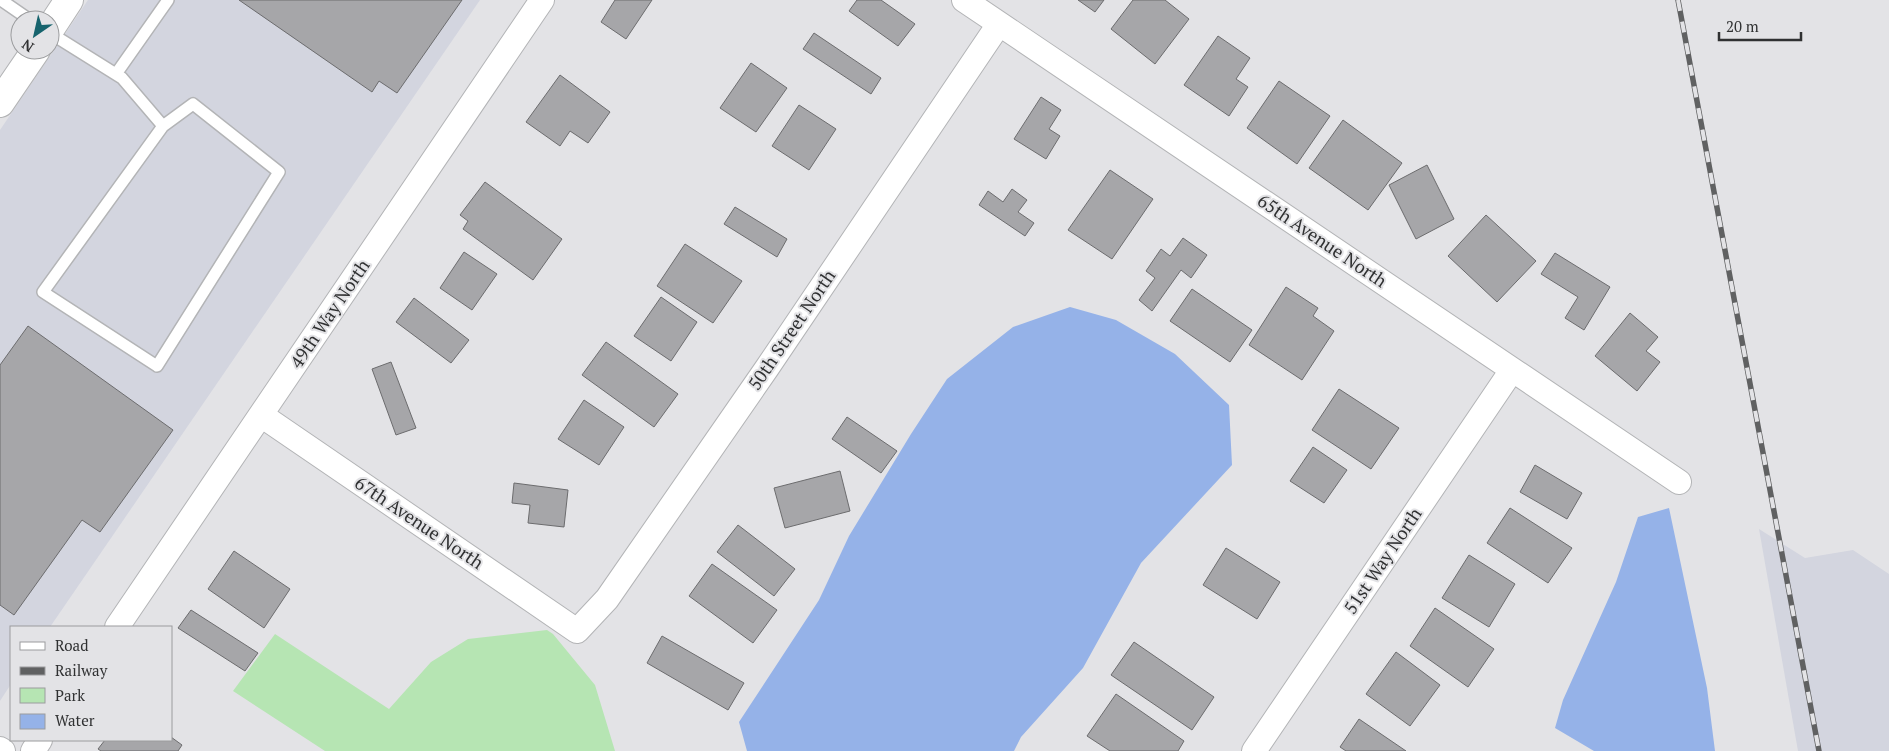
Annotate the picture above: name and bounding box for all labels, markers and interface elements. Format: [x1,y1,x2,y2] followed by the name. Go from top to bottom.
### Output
[10,10,60,60] north arrow
[1719,10,1802,42] scale bar
[1726,16,1759,36] text: 20 m
[17,35,37,57] text: N
[1253,188,1392,293] street label: 65th Avenue North
[284,254,375,373] street label: 49th Way North
[742,264,841,394] street label: 50th Street North
[351,470,489,574] street label: 67th Avenue North
[1338,502,1427,618] street label: 51st Way North
[10,626,172,741] legend
[55,635,88,655] text: Road
[55,660,108,680] text: Railway
[55,685,85,705] text: Park
[55,710,95,730] text: Water

